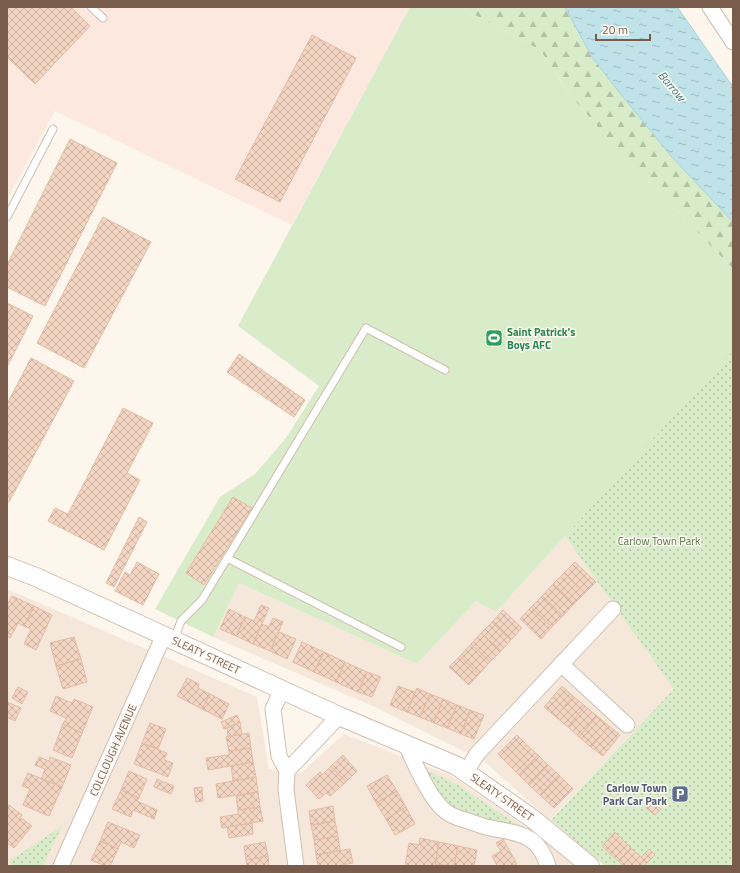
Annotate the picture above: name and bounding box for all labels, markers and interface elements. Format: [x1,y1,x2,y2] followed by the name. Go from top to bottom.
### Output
[596,16,650,42] scale bar
[602,20,628,39] text: 20 m
[653,67,691,106] water label: Barrow
[507,324,575,353] place label: Saint Patrick's Boys AFC
[484,328,504,348] sports icon: Saint Patrick's Boys AFC
[618,533,701,549] park label: Carlow Town Park
[169,632,243,678] street label: SLEATY STREET
[85,701,141,799] street label: COLCLOUGH AVENUE
[467,769,537,825] street label: SLEATY STREET
[603,780,667,809] place label: Carlow Town Park Car Park
[670,784,690,804] parking icon: Carlow Town Park Car Park

